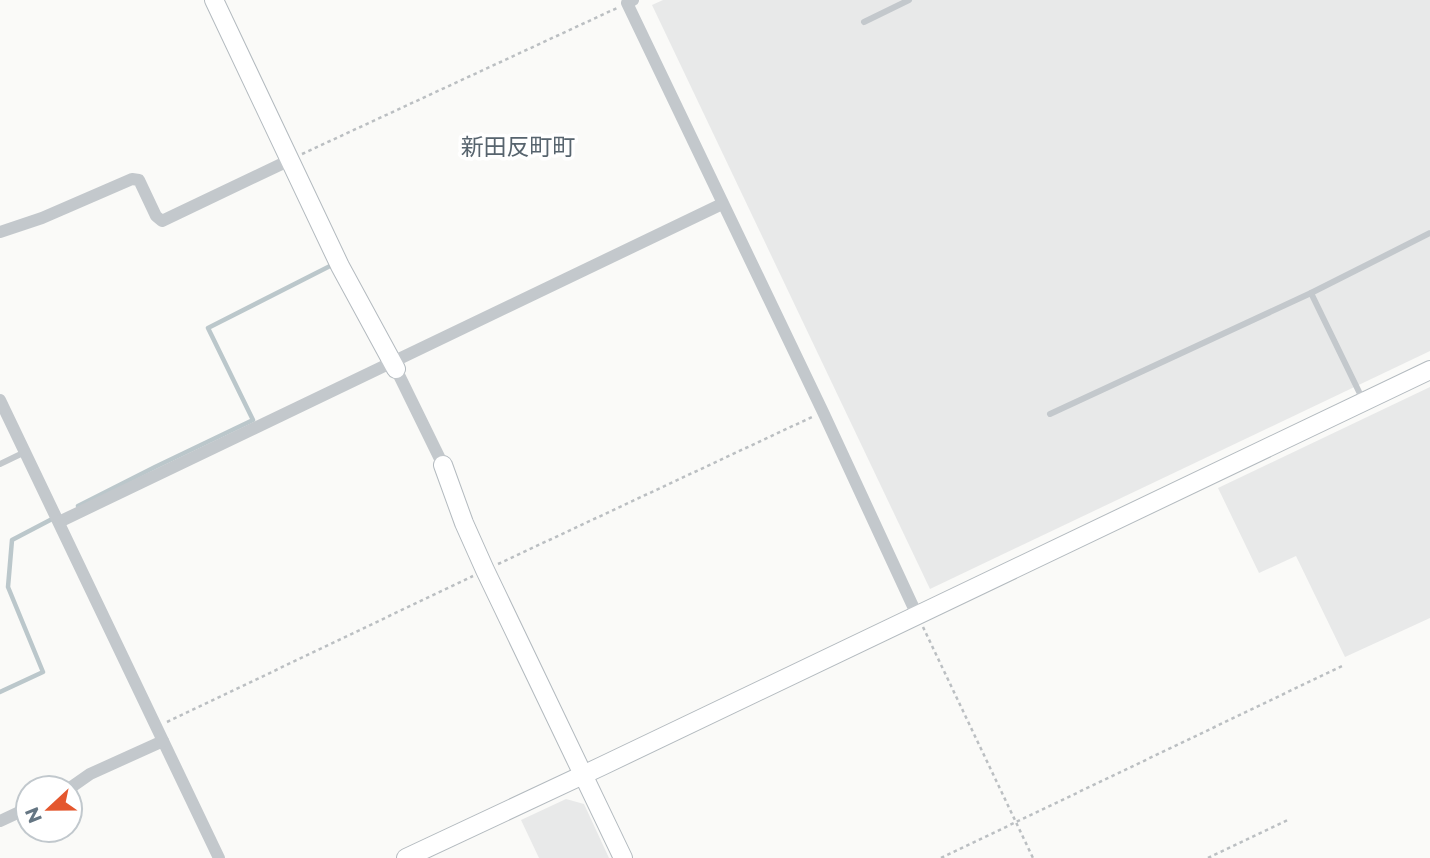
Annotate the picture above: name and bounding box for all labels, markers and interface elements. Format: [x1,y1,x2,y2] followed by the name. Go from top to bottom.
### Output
[461,133,576,161] district label: 新田反町町
[14,774,84,844] north arrow
[20,804,47,827] text: N

